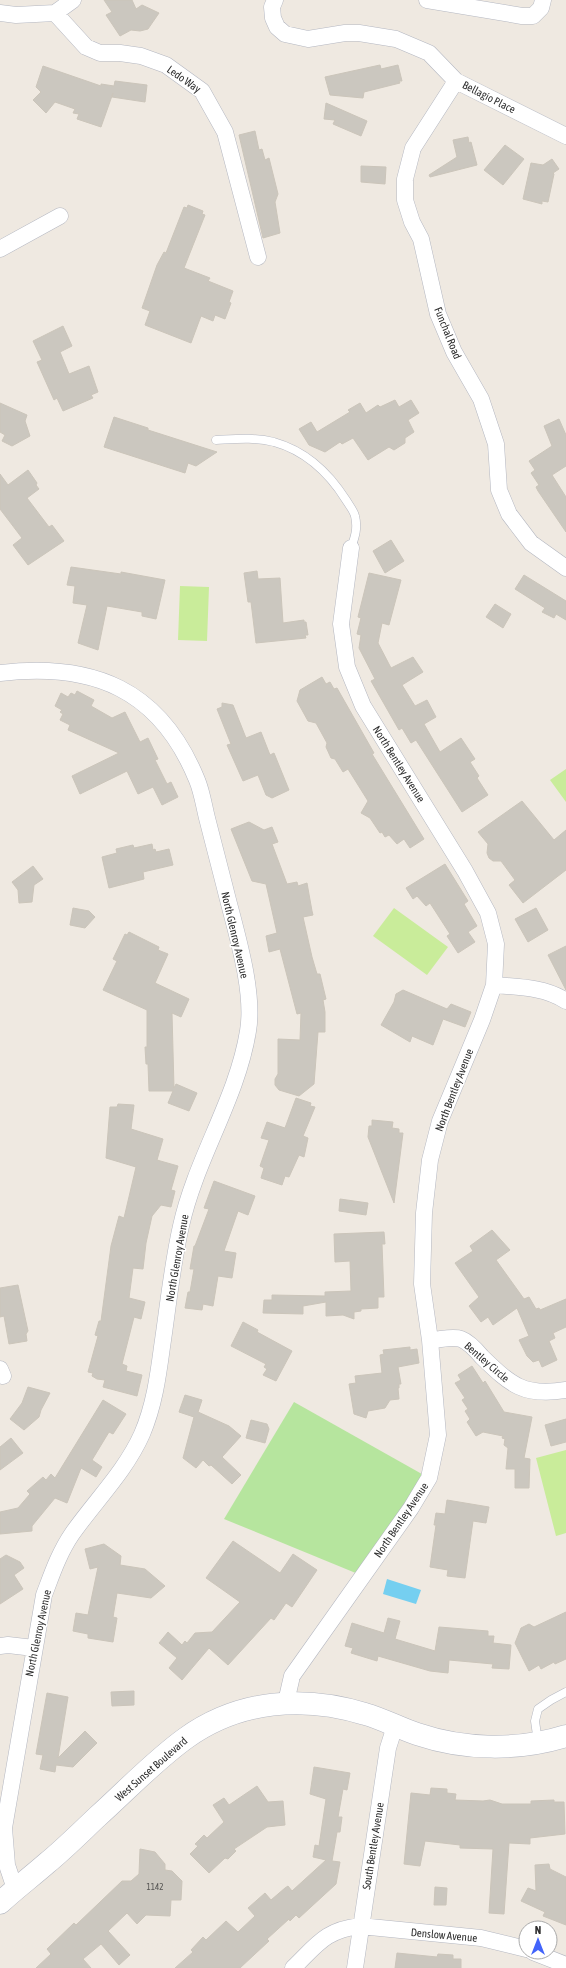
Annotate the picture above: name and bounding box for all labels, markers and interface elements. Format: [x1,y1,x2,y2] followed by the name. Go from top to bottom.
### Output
[165,63,204,95] street label: Ledo Way
[461,79,517,115] street label: Bellagio Place
[432,305,464,361] street label: Funchal Road
[371,724,427,804] street label: North Bentley Avenue
[219,891,251,979] street label: North Glenroy Avenue
[433,1047,475,1133] street label: North Bentley Avenue
[163,1213,191,1303] street label: North Glenroy Avenue
[462,1339,512,1385] street label: Bentley Circle
[372,1480,430,1560] street label: North Bentley Avenue
[23,1588,53,1678] street label: North Glenroy Avenue
[113,1734,189,1804] street label: West Sunset Boulevard
[360,1802,386,1890] street label: South Bentley Avenue
[147,1882,163,1892] house number: 1142
[518,1920,558,1960] north arrow
[535,1924,541,1936] text: N
[410,1926,478,1944] street label: Denslow Avenue

